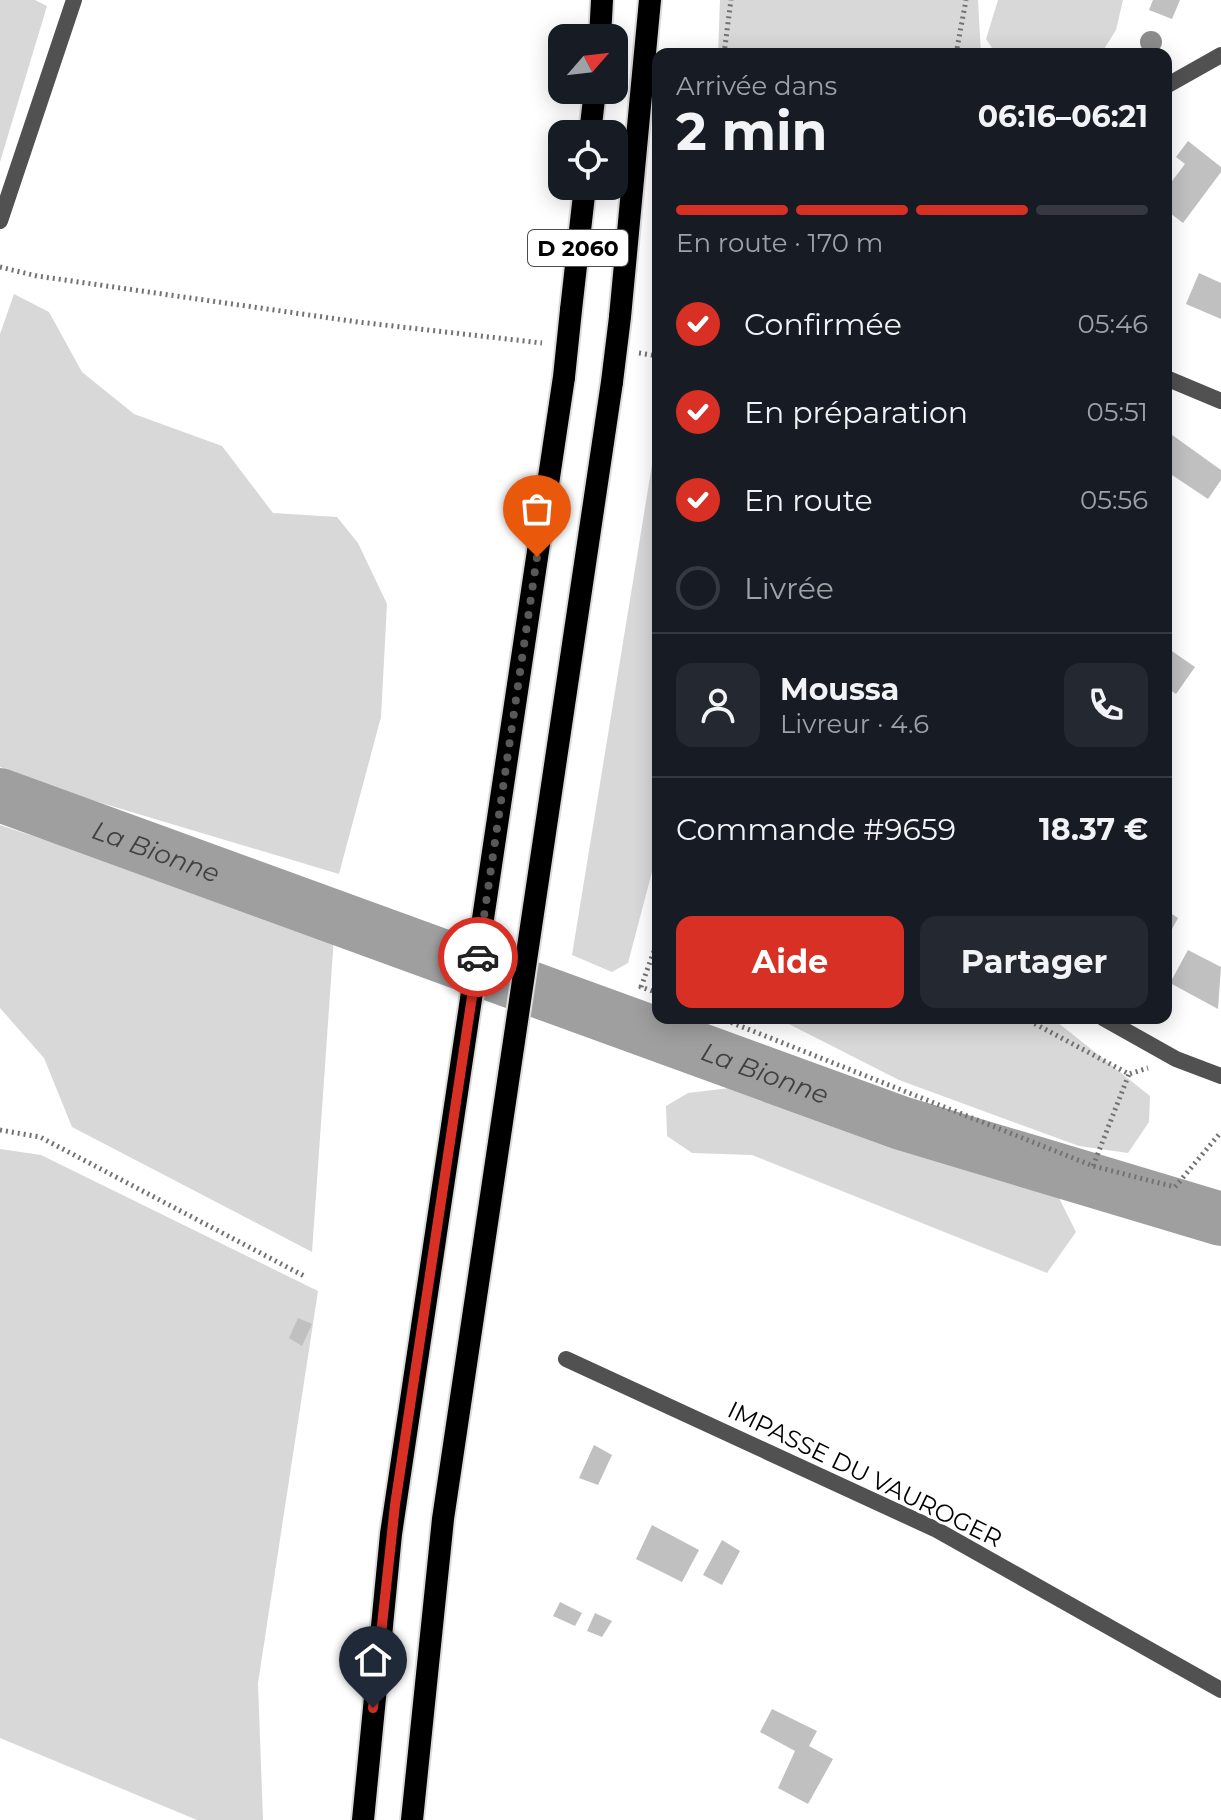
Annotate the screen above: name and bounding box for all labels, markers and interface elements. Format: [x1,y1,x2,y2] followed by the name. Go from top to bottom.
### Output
[548,24,628,104] north arrow
[548,24,628,200] map controls
[676,70,837,102] text: Arrivée dans
[978,98,1148,135] text: 06:16–06:21
[676,100,828,163] text: 2 min
[548,120,628,200] button: locate
[676,227,883,259] text: En route · 170 m
[528,230,628,266] road number: D 2060
[676,302,720,346] icon: check
[744,306,902,343] text: Confirmée
[1078,308,1148,340] text: 05:46
[676,390,720,434] icon: check
[744,394,968,431] text: En préparation
[1086,396,1148,428] text: 05:51
[503,475,571,557] pin
[676,478,720,522] icon: check
[744,482,873,519] text: En route
[1080,484,1148,516] text: 05:56
[515,487,559,531] icon: bag
[744,570,834,607] text: Livrée
[676,663,760,747] button: person
[1064,663,1148,747] button: phone
[780,671,899,708] text: Moussa
[780,708,929,740] text: Livreur · 4.6
[676,811,956,848] text: Commande #9659
[1039,811,1148,848] text: 18.37 €
[88,814,224,890] water label: La Bionne
[676,916,904,1008] button: Aide
[920,916,1148,1008] button: Partager
[438,917,518,997] courier
[456,935,500,979] icon: car
[697,1036,833,1111] water label: La Bionne
[723,1395,1007,1553] street label: IMPASSE DU VAUROGER
[339,1626,407,1708] pin
[351,1638,395,1682] icon: home

